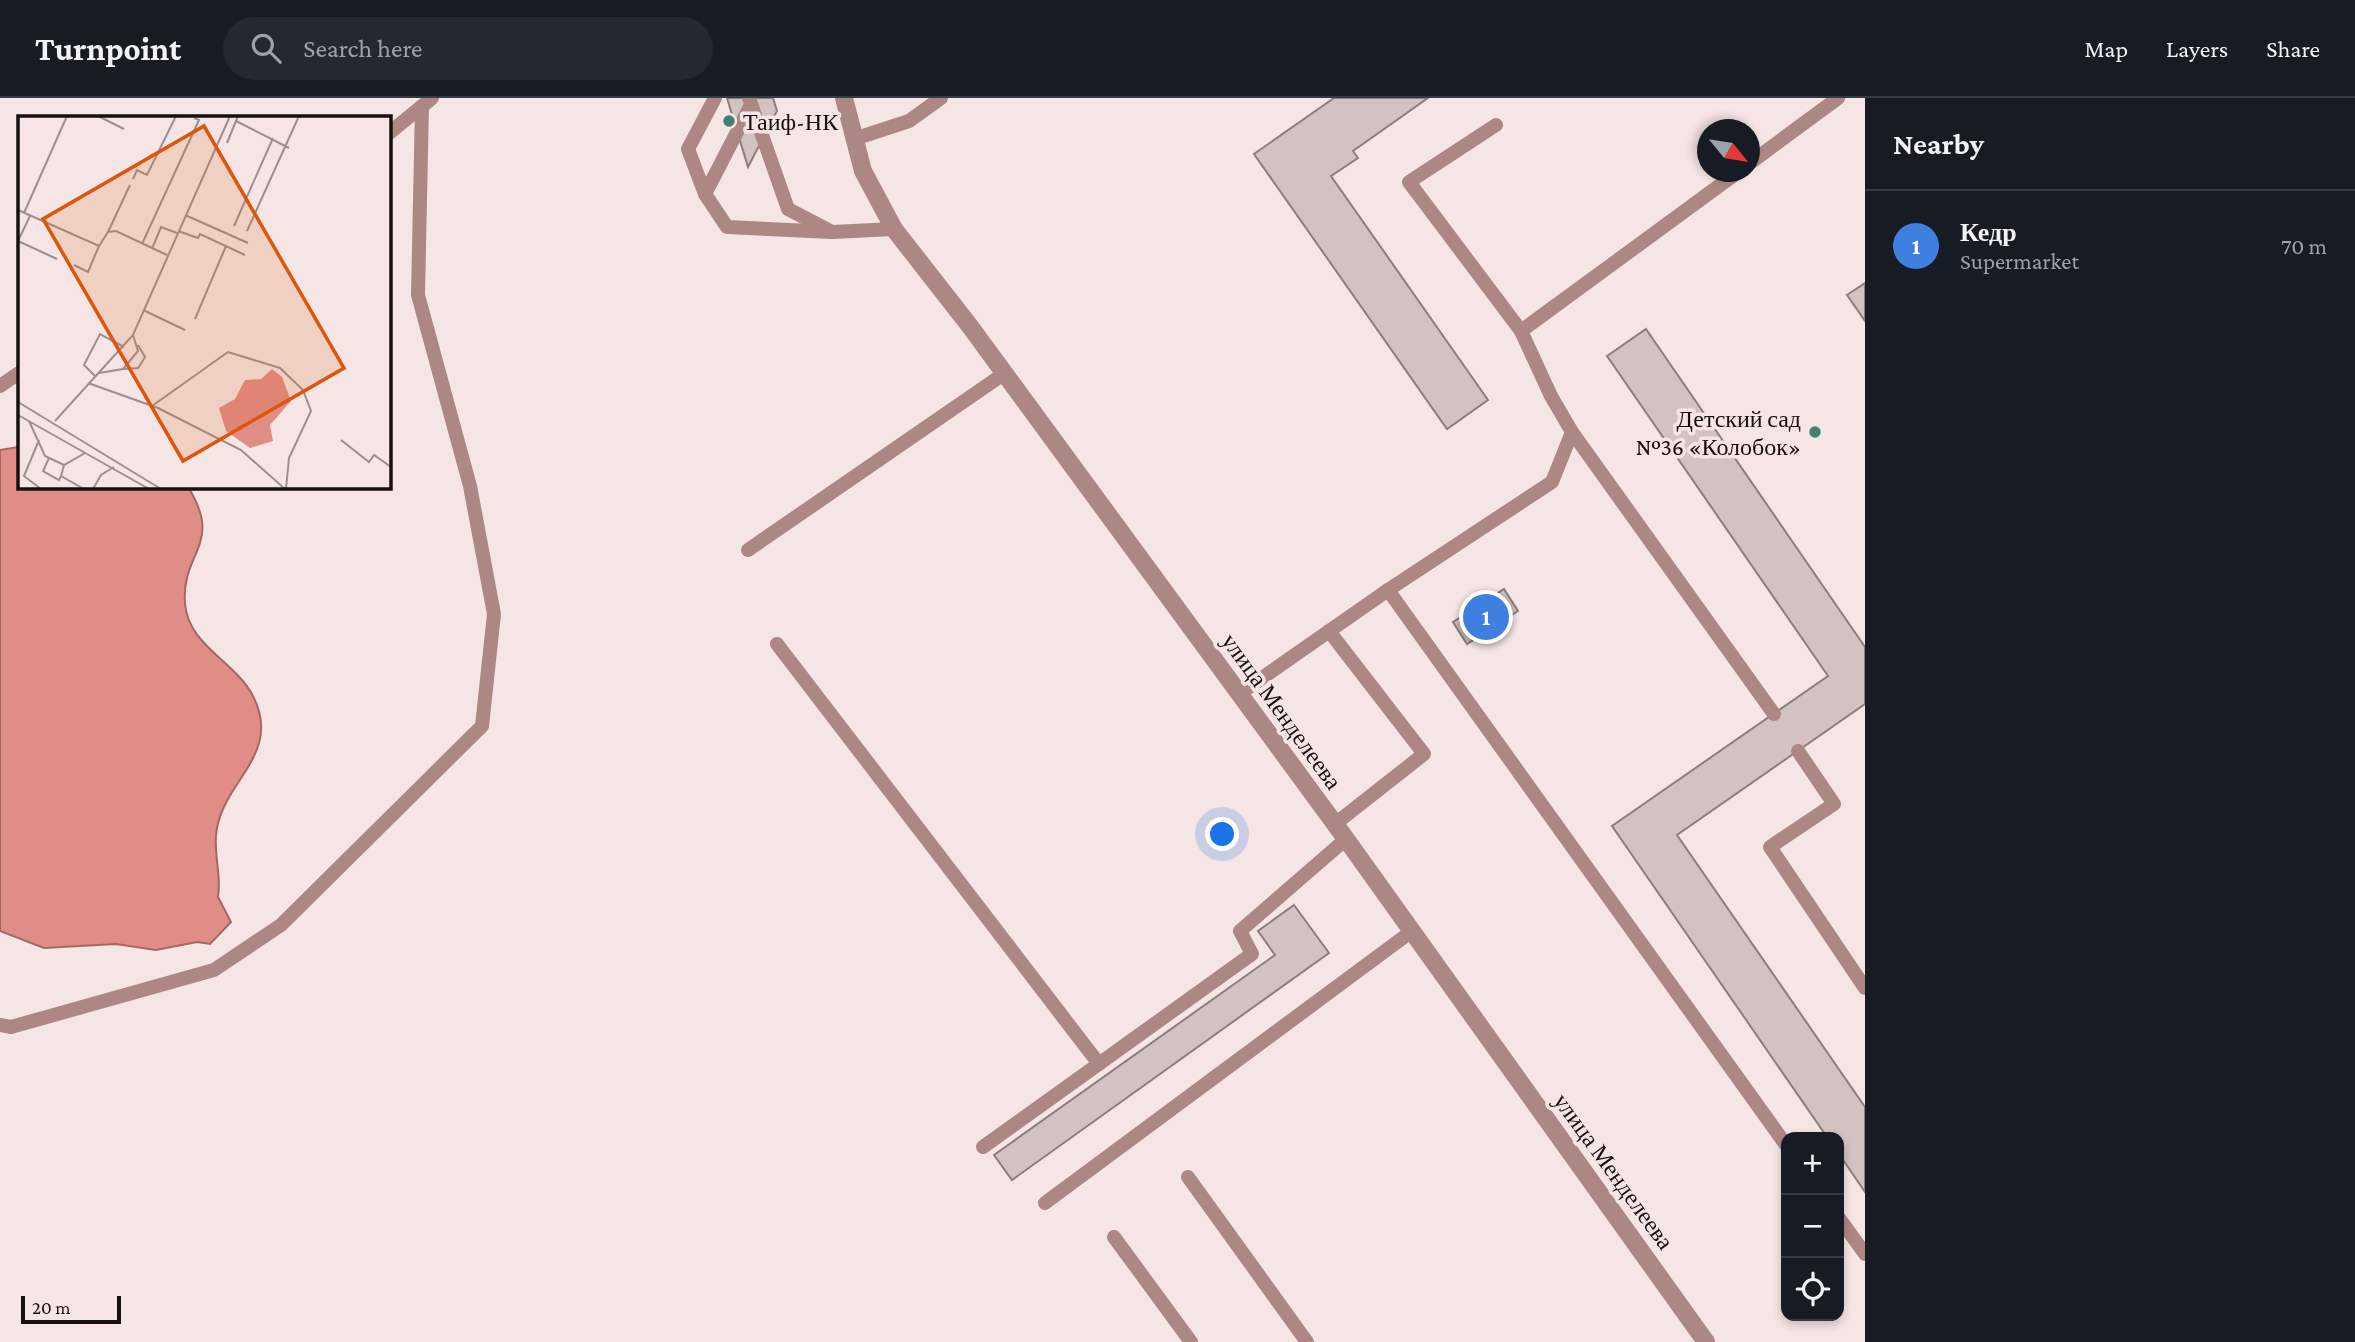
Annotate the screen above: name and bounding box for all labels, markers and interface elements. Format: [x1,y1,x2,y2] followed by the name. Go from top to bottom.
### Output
[223,17,713,80] search box
[247,29,285,67] icon: search
[35,30,181,67] text: Turnpoint
[303,34,423,63] text: Search here
[2084,35,2128,62] text: Map
[2166,35,2228,62] text: Layers
[2266,35,2320,62] text: Share
[743,108,839,135] place label: Таиф-НК
[721,113,737,129] marker: Таиф-НК
[18,116,390,488] inset map
[1697,119,1760,182] north arrow
[1893,127,1984,160] text: Nearby
[1960,218,2017,247] text: Кедр
[1912,233,1920,259] text: 1
[2281,233,2327,259] text: 70 m
[1960,248,2079,274] text: Supermarket
[1636,405,1801,460] place label: Детский сад №36 «Колобок»
[1807,424,1823,440] marker: Детский сад №36 «Колобок»
[1463,591,1509,643] pin: 1
[1216,628,1348,794] street label: улица Менделеева
[1205,817,1239,851] your location
[1548,1088,1680,1254] street label: улица Менделеева
[1781,1132,1844,1321] map controls
[1781,1132,1844,1195] button: +
[1781,1195,1844,1258] button: −
[1781,1258,1844,1321] button: locate
[21,1293,121,1325] scale bar
[32,1297,71,1318] text: 20 m

